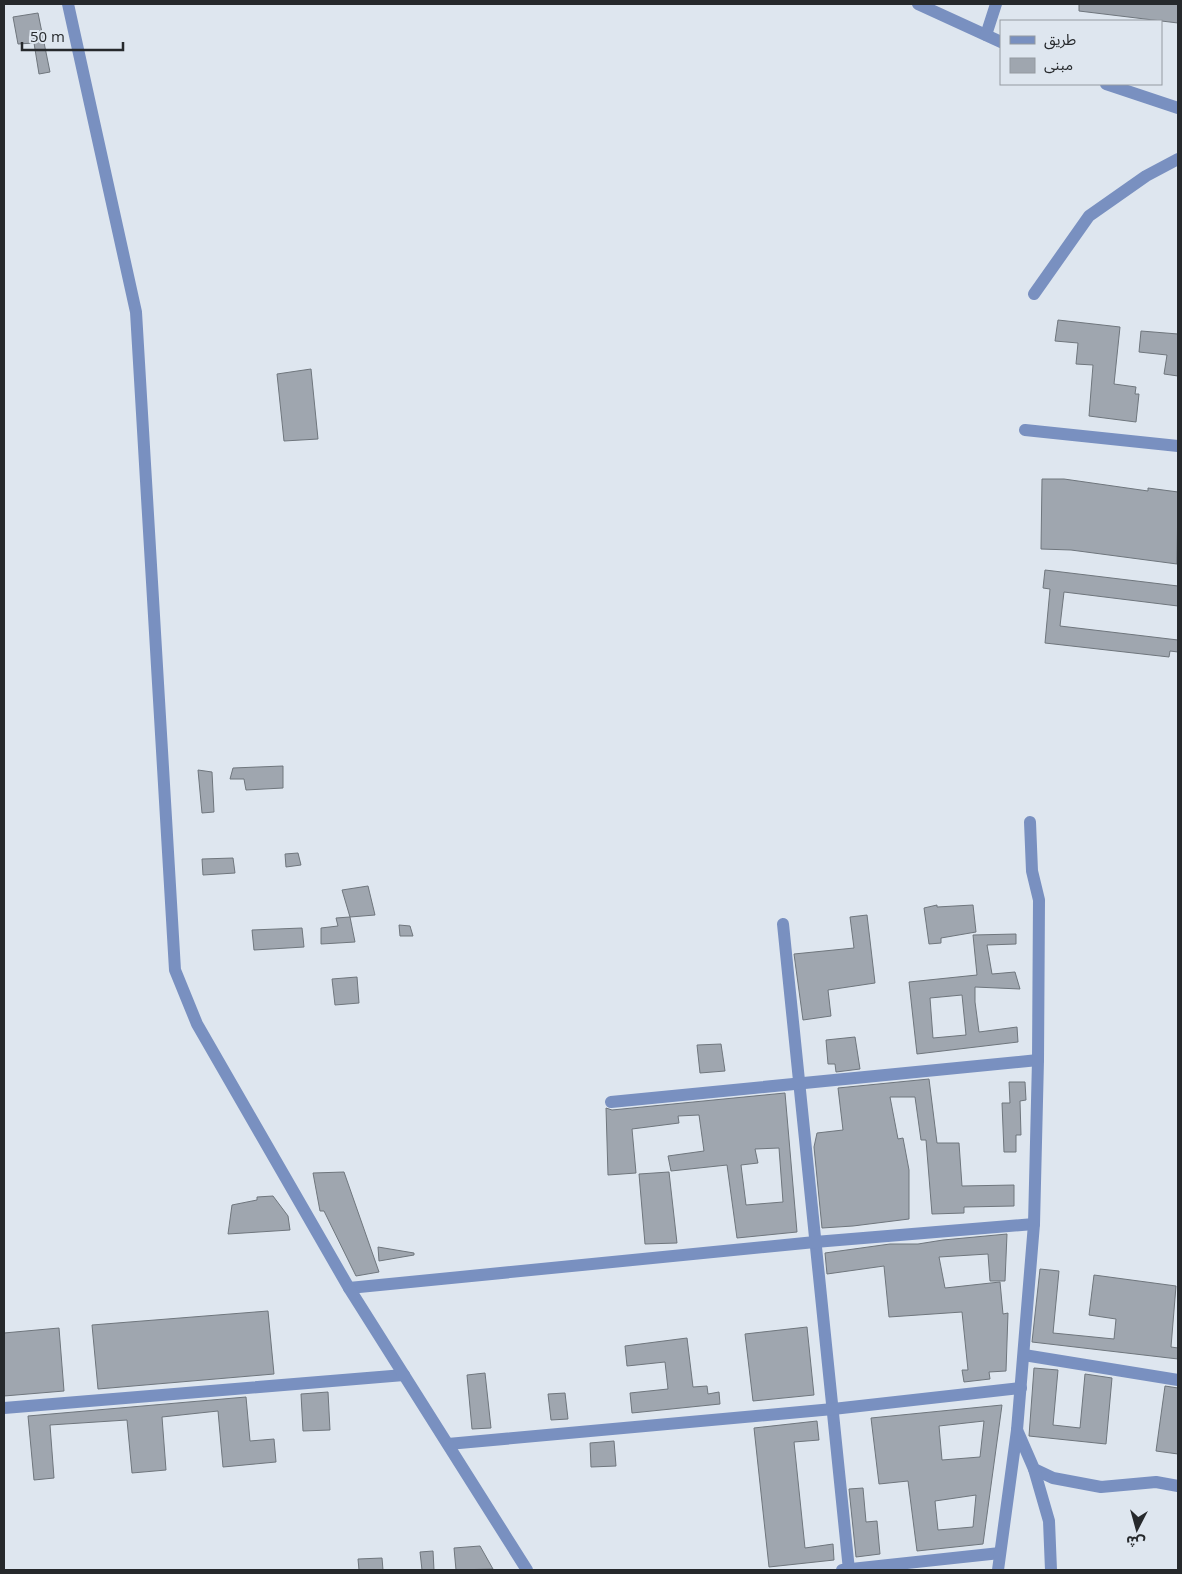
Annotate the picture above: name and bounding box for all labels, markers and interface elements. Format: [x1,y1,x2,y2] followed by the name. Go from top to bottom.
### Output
[22,20,124,52] scale bar
[1000,20,1162,85] legend
[30,26,65,46] text: 50 m
[1044,29,1076,50] text: طريق
[1044,54,1073,74] text: مبنى
[1112,1504,1162,1554] north arrow
[1125,1532,1146,1553] text: ش

